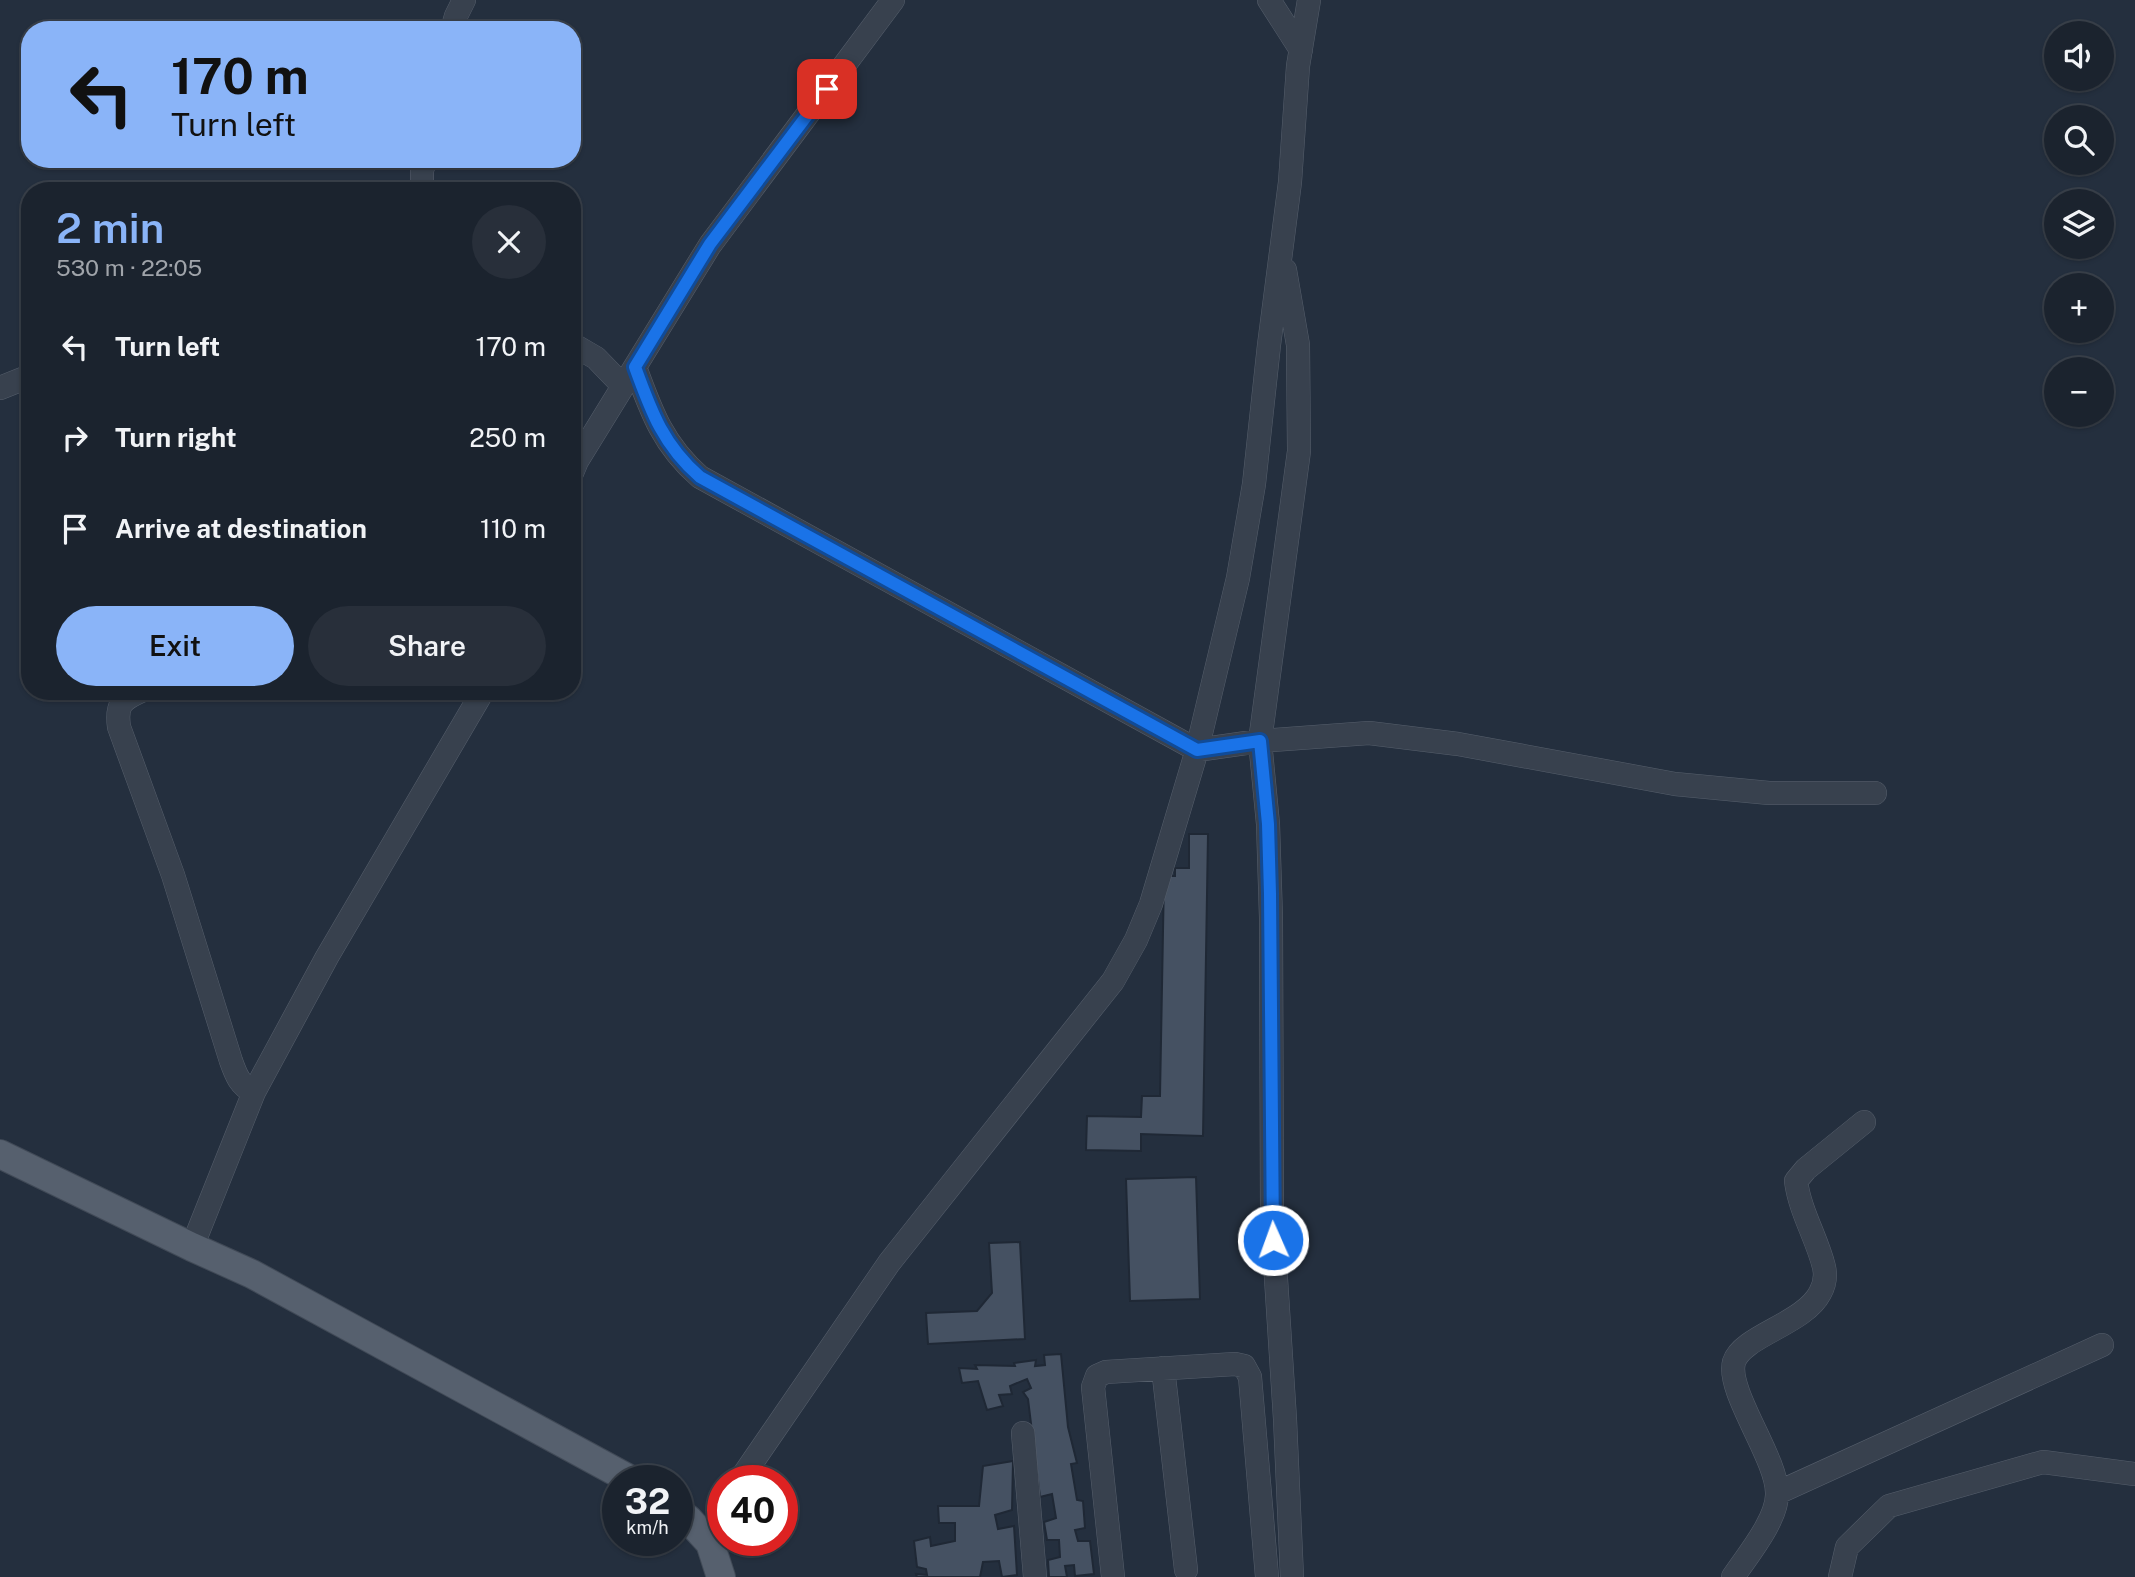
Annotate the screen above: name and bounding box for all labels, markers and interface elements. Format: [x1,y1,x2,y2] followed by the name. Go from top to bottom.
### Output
[2044,21,2114,427] map controls
[2044,21,2114,91] button: sound
[171,47,309,105] text: 170 m
[56,49,147,140] icon: left
[797,59,857,119] pin
[808,70,846,108] icon: arrive
[2044,105,2114,175] button: search
[171,106,296,143] text: Turn left
[2044,189,2114,259] button: layers
[56,203,164,252] text: 2 min
[472,205,546,279] button: close
[56,254,202,281] text: 530 m · 22:05
[2044,273,2114,343] button: +
[56,328,94,366] icon: left
[115,331,220,362] text: Turn left
[476,331,546,362] text: 170 m
[2044,357,2114,427] button: −
[56,419,94,457] icon: right
[115,422,237,453] text: Turn right
[469,422,546,453] text: 250 m
[56,510,94,548] icon: arrive
[115,513,367,544] text: Arrive at destination
[480,513,546,544] text: 110 m
[56,606,294,686] button: Exit
[308,606,546,686] button: Share
[1236,1203,1310,1277] position arrow
[707,1465,798,1556] speed limit sign: 40
[625,1481,670,1522] text: 32
[626,1517,669,1538] text: km/h

